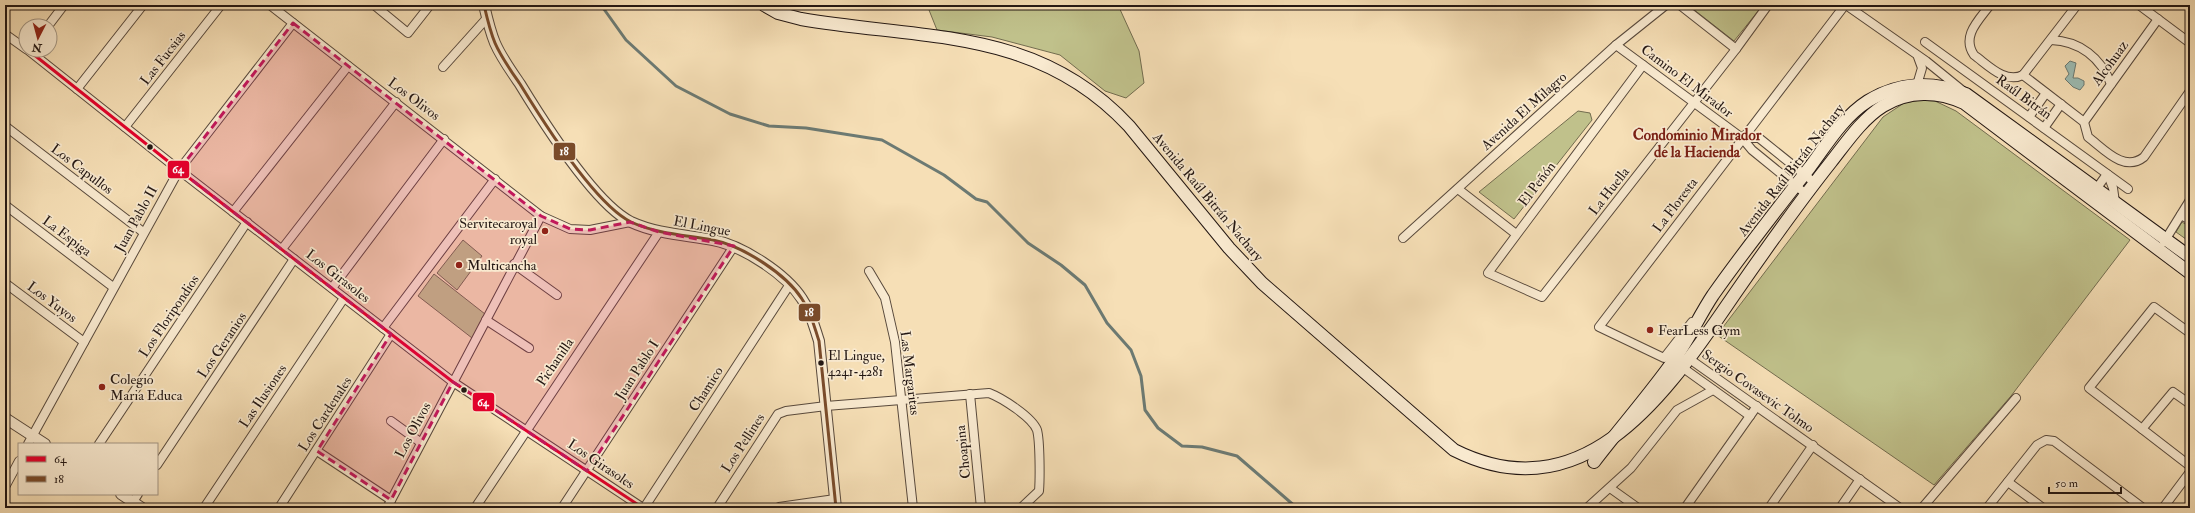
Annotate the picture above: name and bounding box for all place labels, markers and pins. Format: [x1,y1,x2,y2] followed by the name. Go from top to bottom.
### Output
[145,142,155,152] unlabelled marker
[459,215,537,249] place label: Servitecaroyal royal
[540,226,550,236] marker: Servitecaroyal royal
[467,257,537,274] place label: Multicancha
[454,260,464,270] marker: Multicancha
[1658,322,1741,340] place label: FearLess Gym
[1645,325,1655,335] marker: FearLess Gym
[828,348,885,380] place label: El Lingue, 4241-4281
[816,358,826,368] marker: El Lingue, 4241-4281
[110,371,183,404] place label: Colegio Maria Educa
[97,382,107,392] marker: Colegio Maria Educa
[459,385,469,395] unlabelled marker

